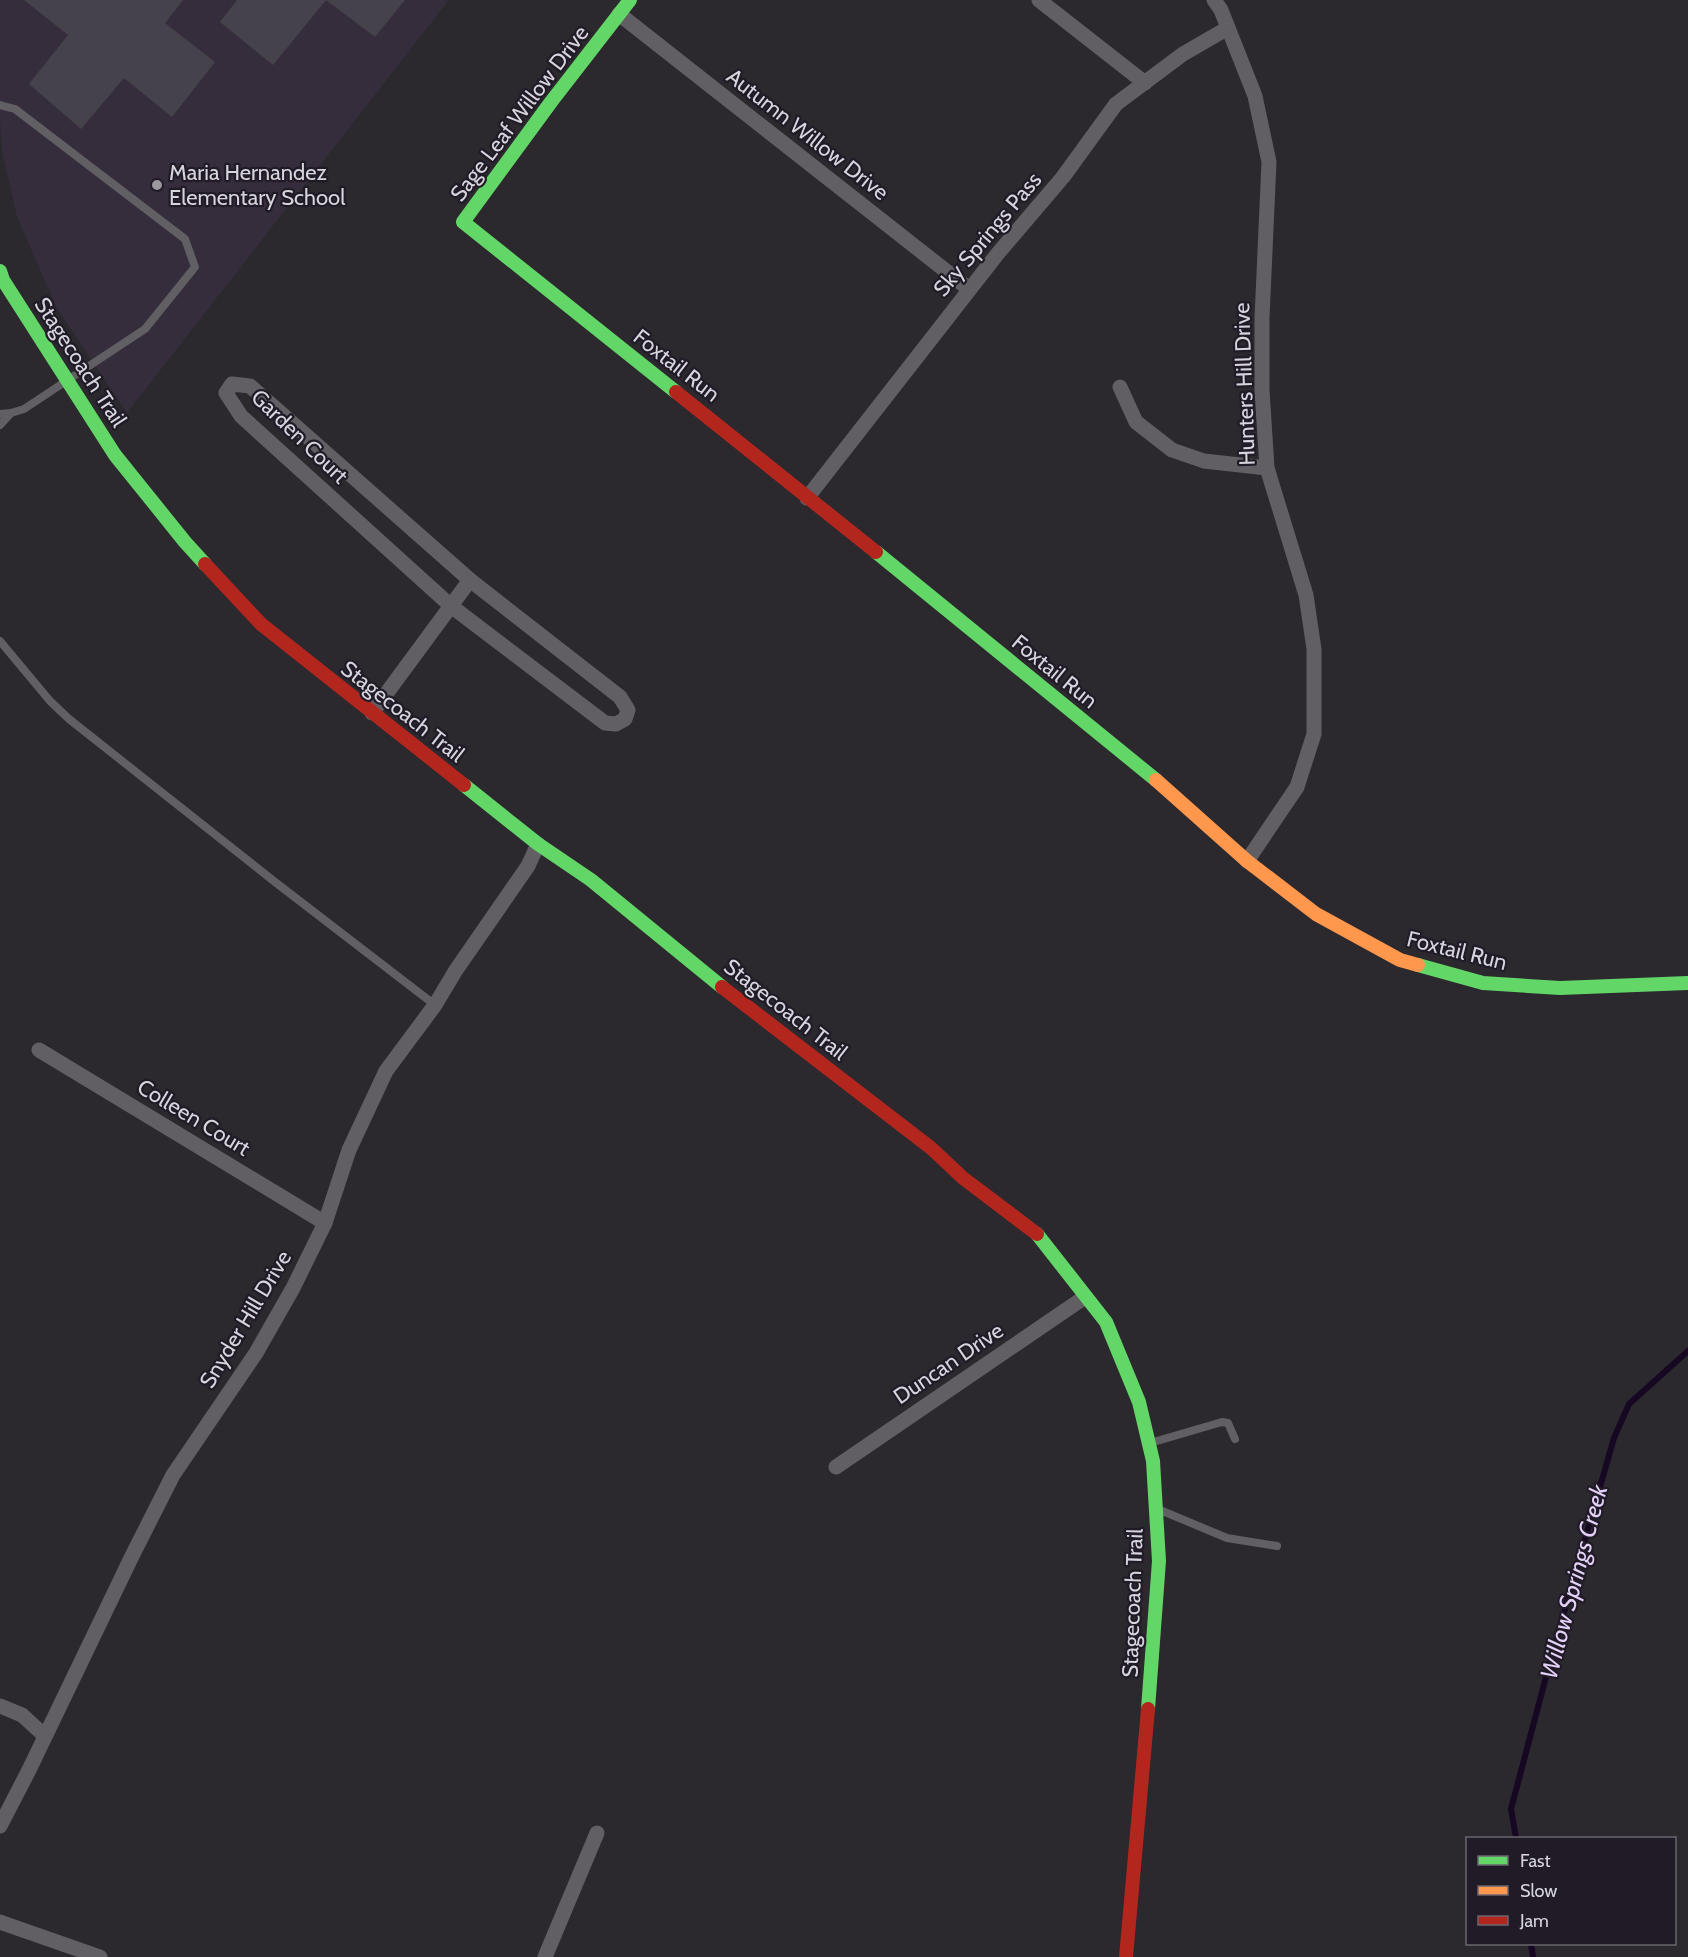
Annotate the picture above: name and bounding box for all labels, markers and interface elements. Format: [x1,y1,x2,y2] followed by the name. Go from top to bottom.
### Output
[444,20,594,207] street label: Sage Leaf Willow Drive
[721,63,894,206] street label: Autumn Willow Drive
[169,159,346,211] place label: Maria Hernandez Elementary School
[928,167,1047,302] street label: Sky Springs Pass
[150,178,164,192] marker: Maria Hernandez Elementary School
[29,292,133,433] street label: Stagecoach Trail
[1228,302,1261,466] street label: Hunters Hill Drive
[628,323,725,408] street label: Foxtail Run
[246,384,354,490] street label: Garden Court
[1006,629,1103,714] street label: Foxtail Run
[336,655,470,768] street label: Stagecoach Trail
[1404,925,1510,976] street label: Foxtail Run
[719,953,853,1066] street label: Stagecoach Trail
[133,1073,255,1162] street label: Colleen Court
[194,1246,297,1393] street label: Snyder Hill Drive
[888,1317,1008,1410] street label: Duncan Drive
[1534,1481,1614,1682] water label: Willow Springs Creek
[1116,1527,1149,1678] street label: Stagecoach Trail
[1466,1837,1676,1945] legend
[1520,1850,1551,1872] text: Fast
[1520,1880,1557,1902] text: Slow
[1519,1910,1549,1932] text: Jam

